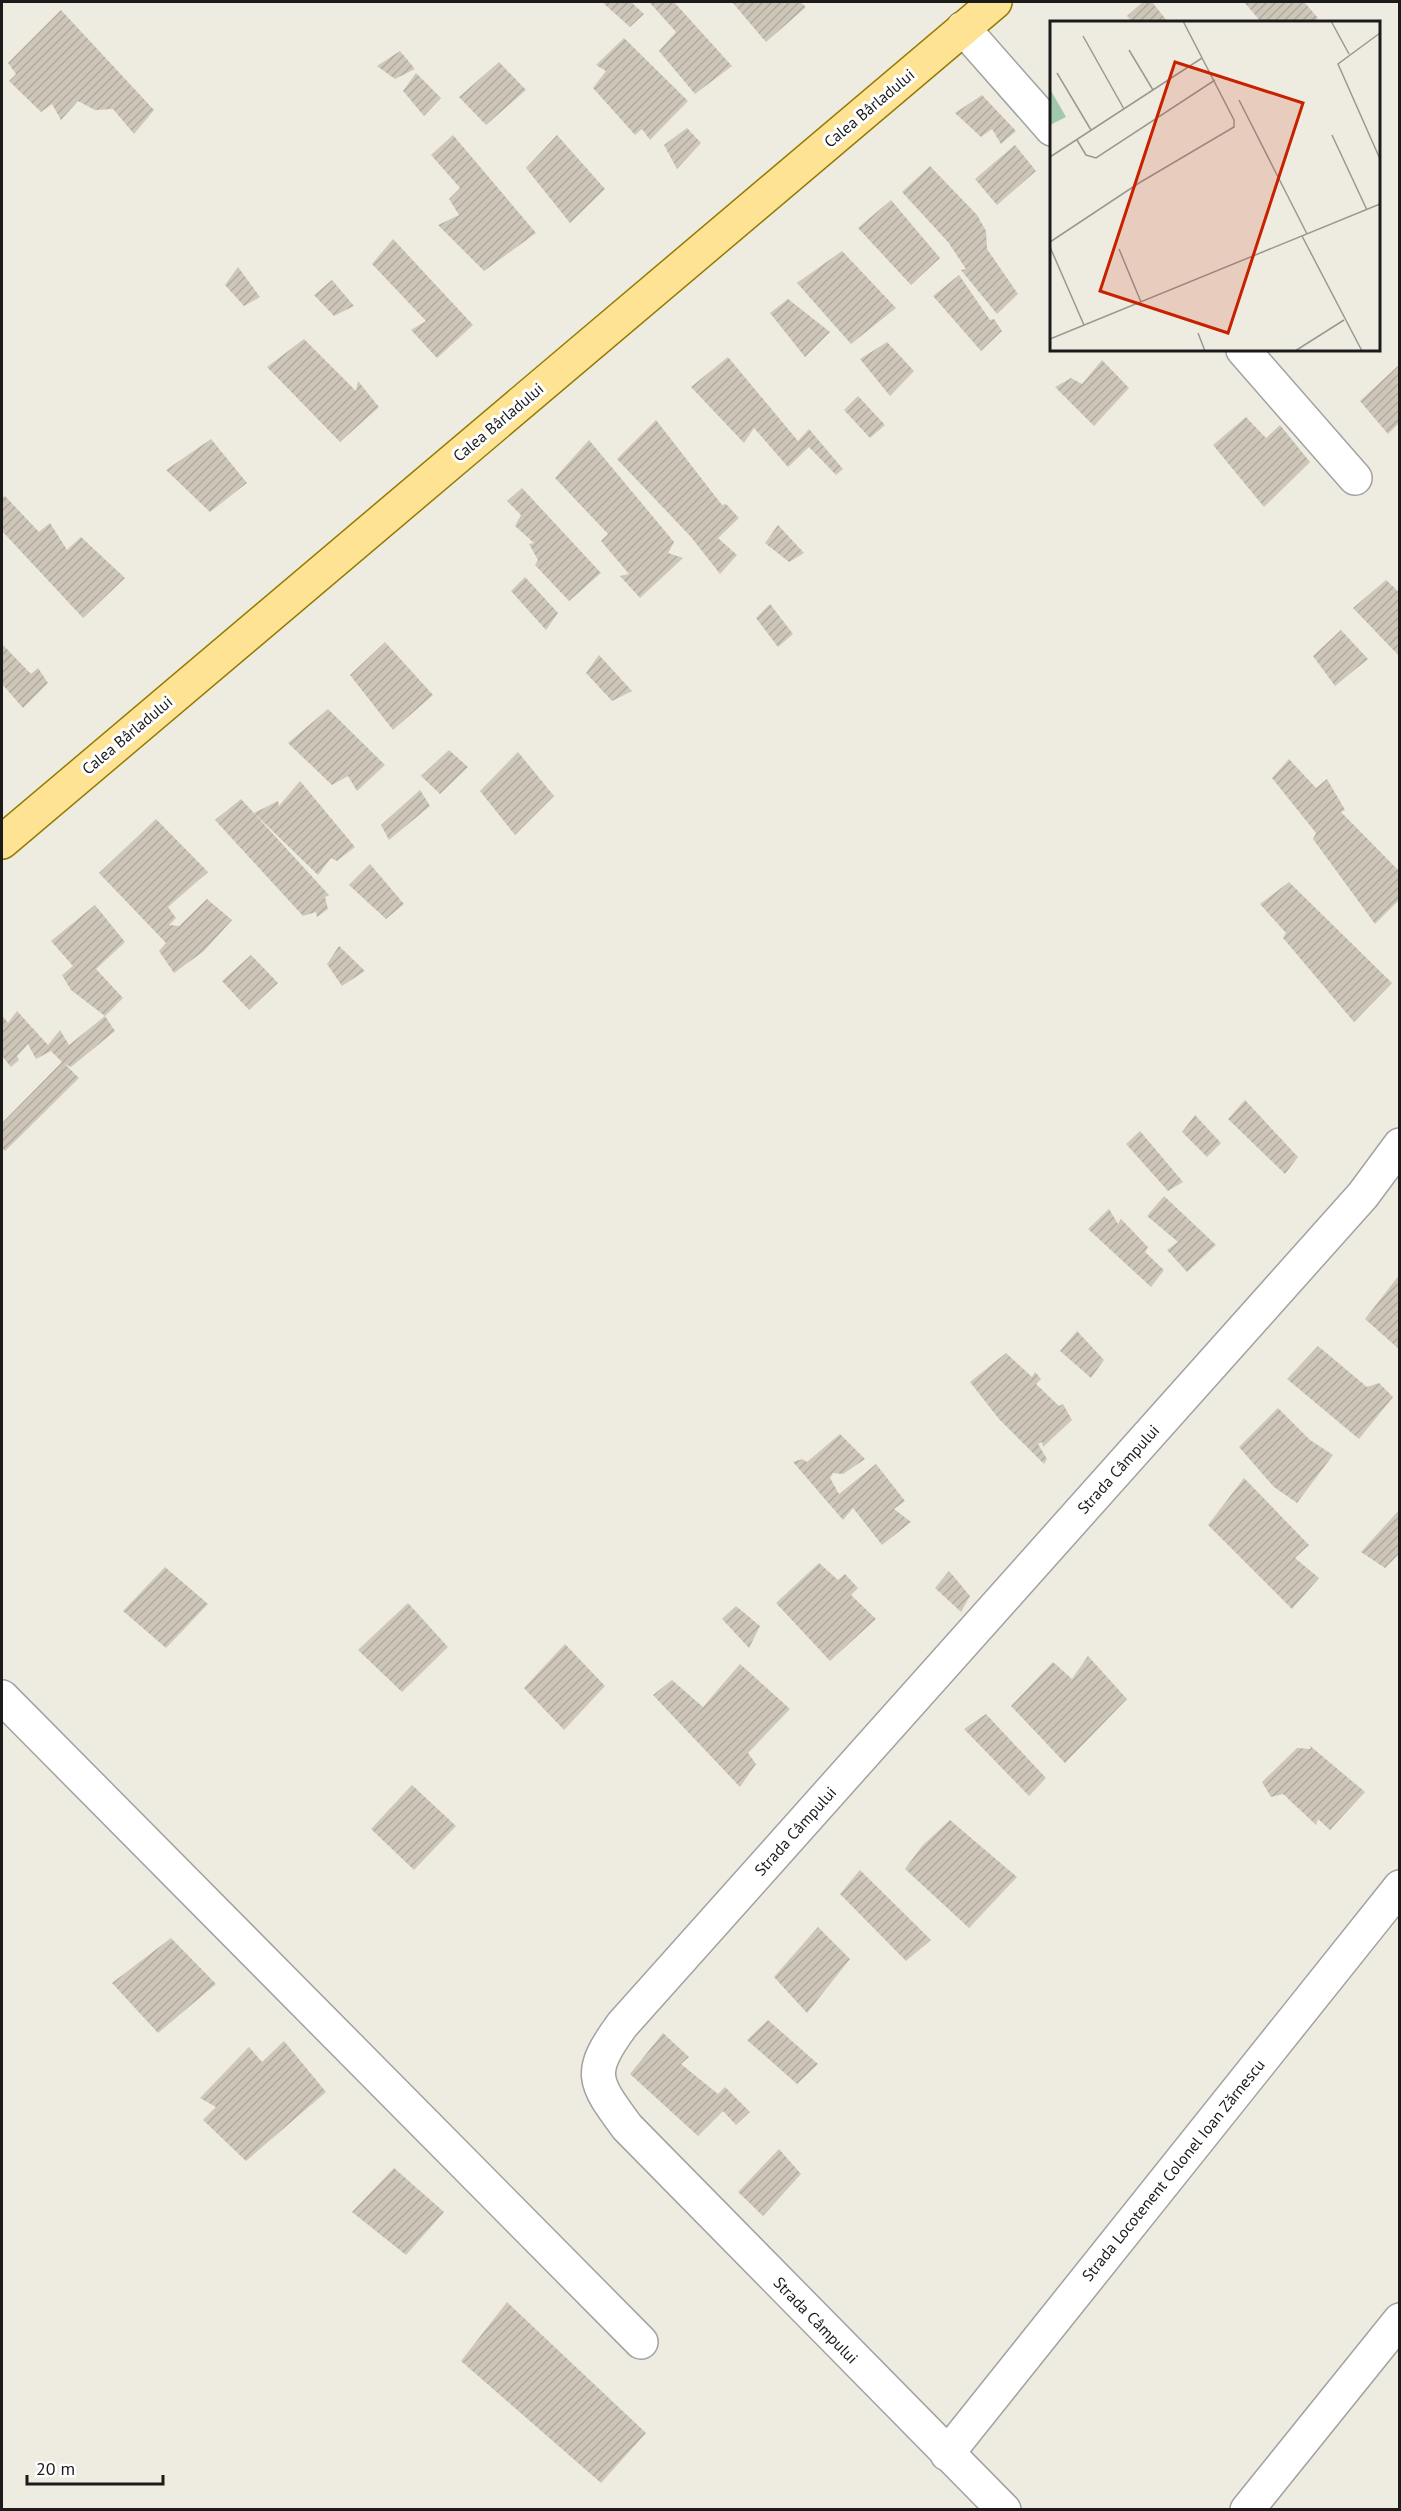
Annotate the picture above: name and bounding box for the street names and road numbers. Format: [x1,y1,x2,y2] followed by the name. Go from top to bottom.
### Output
[820,64,918,152] street label: Calea Bârladului
[449,378,547,466] street label: Calea Bârladului
[78,691,176,779] street label: Calea Bârladului
[1073,1420,1163,1518] street label: Strada Câmpului
[750,1782,840,1880] street label: Strada Câmpului
[1077,2055,1269,2285] street label: Strada Locotenent Colonel Ioan Zărnescu
[770,2272,862,2368] street label: Strada Câmpului

